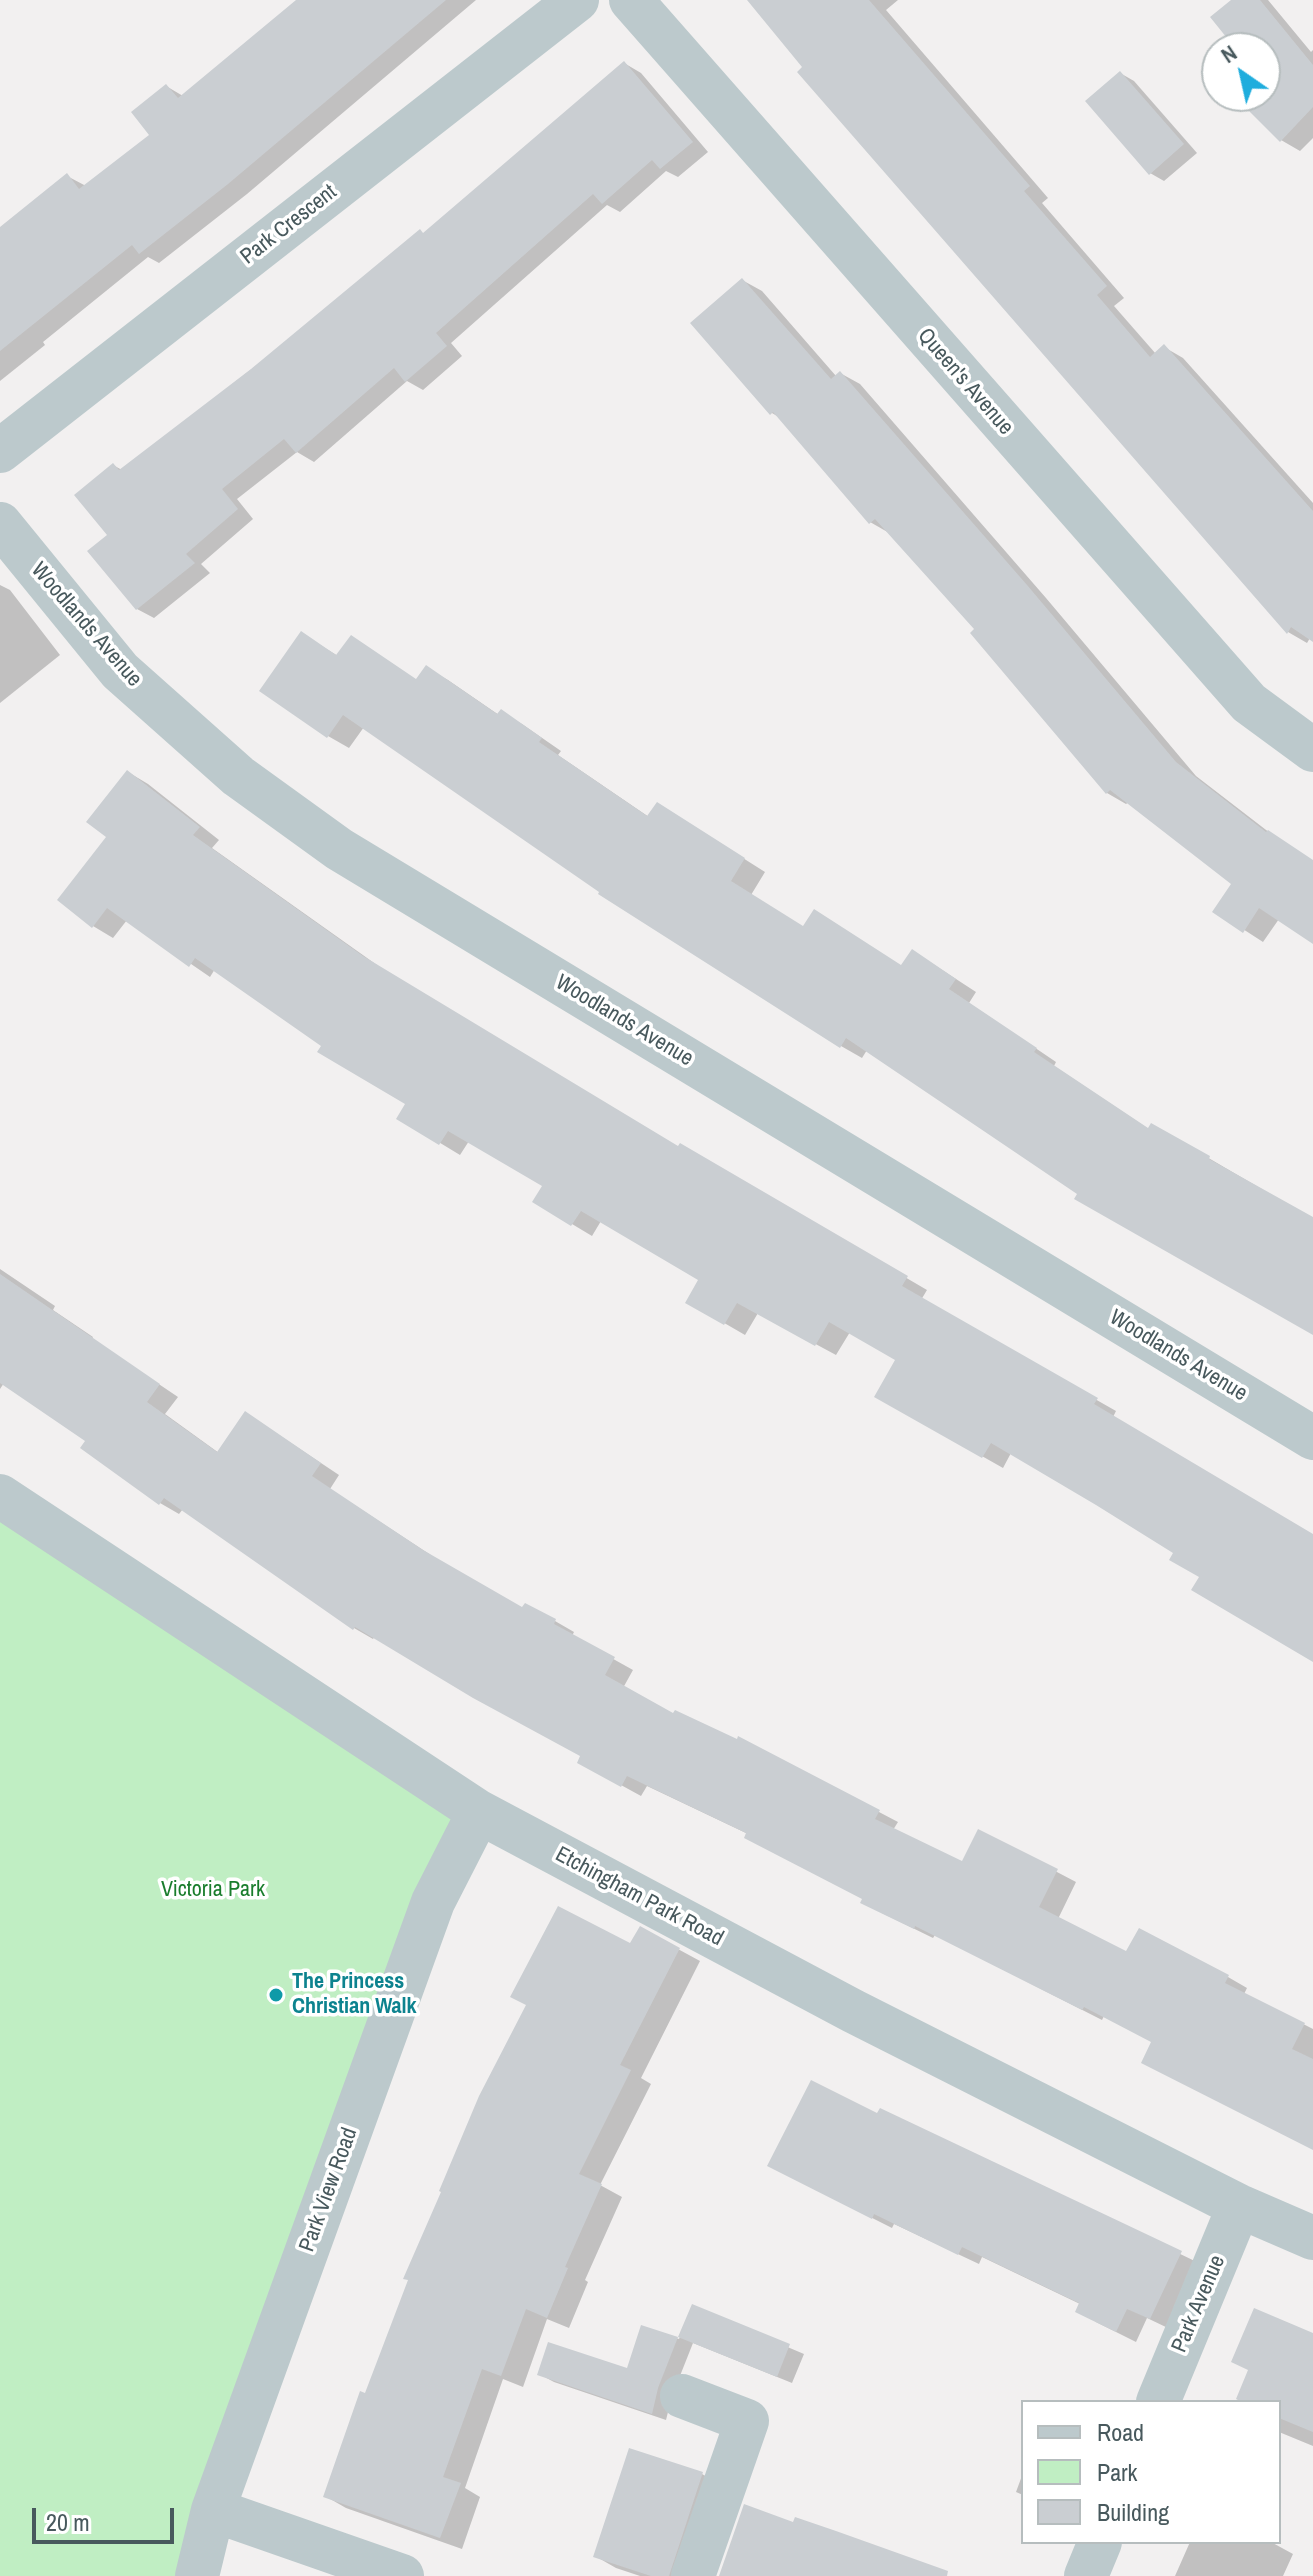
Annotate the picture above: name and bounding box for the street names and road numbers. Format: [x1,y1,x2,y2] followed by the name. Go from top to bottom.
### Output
[236,179,342,271] street label: Park Crescent
[912,323,1018,441] street label: Queen's Avenue
[25,558,147,692] street label: Woodlands Avenue
[550,970,698,1072] street label: Woodlands Avenue
[1104,1305,1252,1407] street label: Woodlands Avenue
[550,1842,728,1952] street label: Etchingham Park Road
[294,2124,364,2256] street label: Park View Road
[1167,2251,1231,2357] street label: Park Avenue

